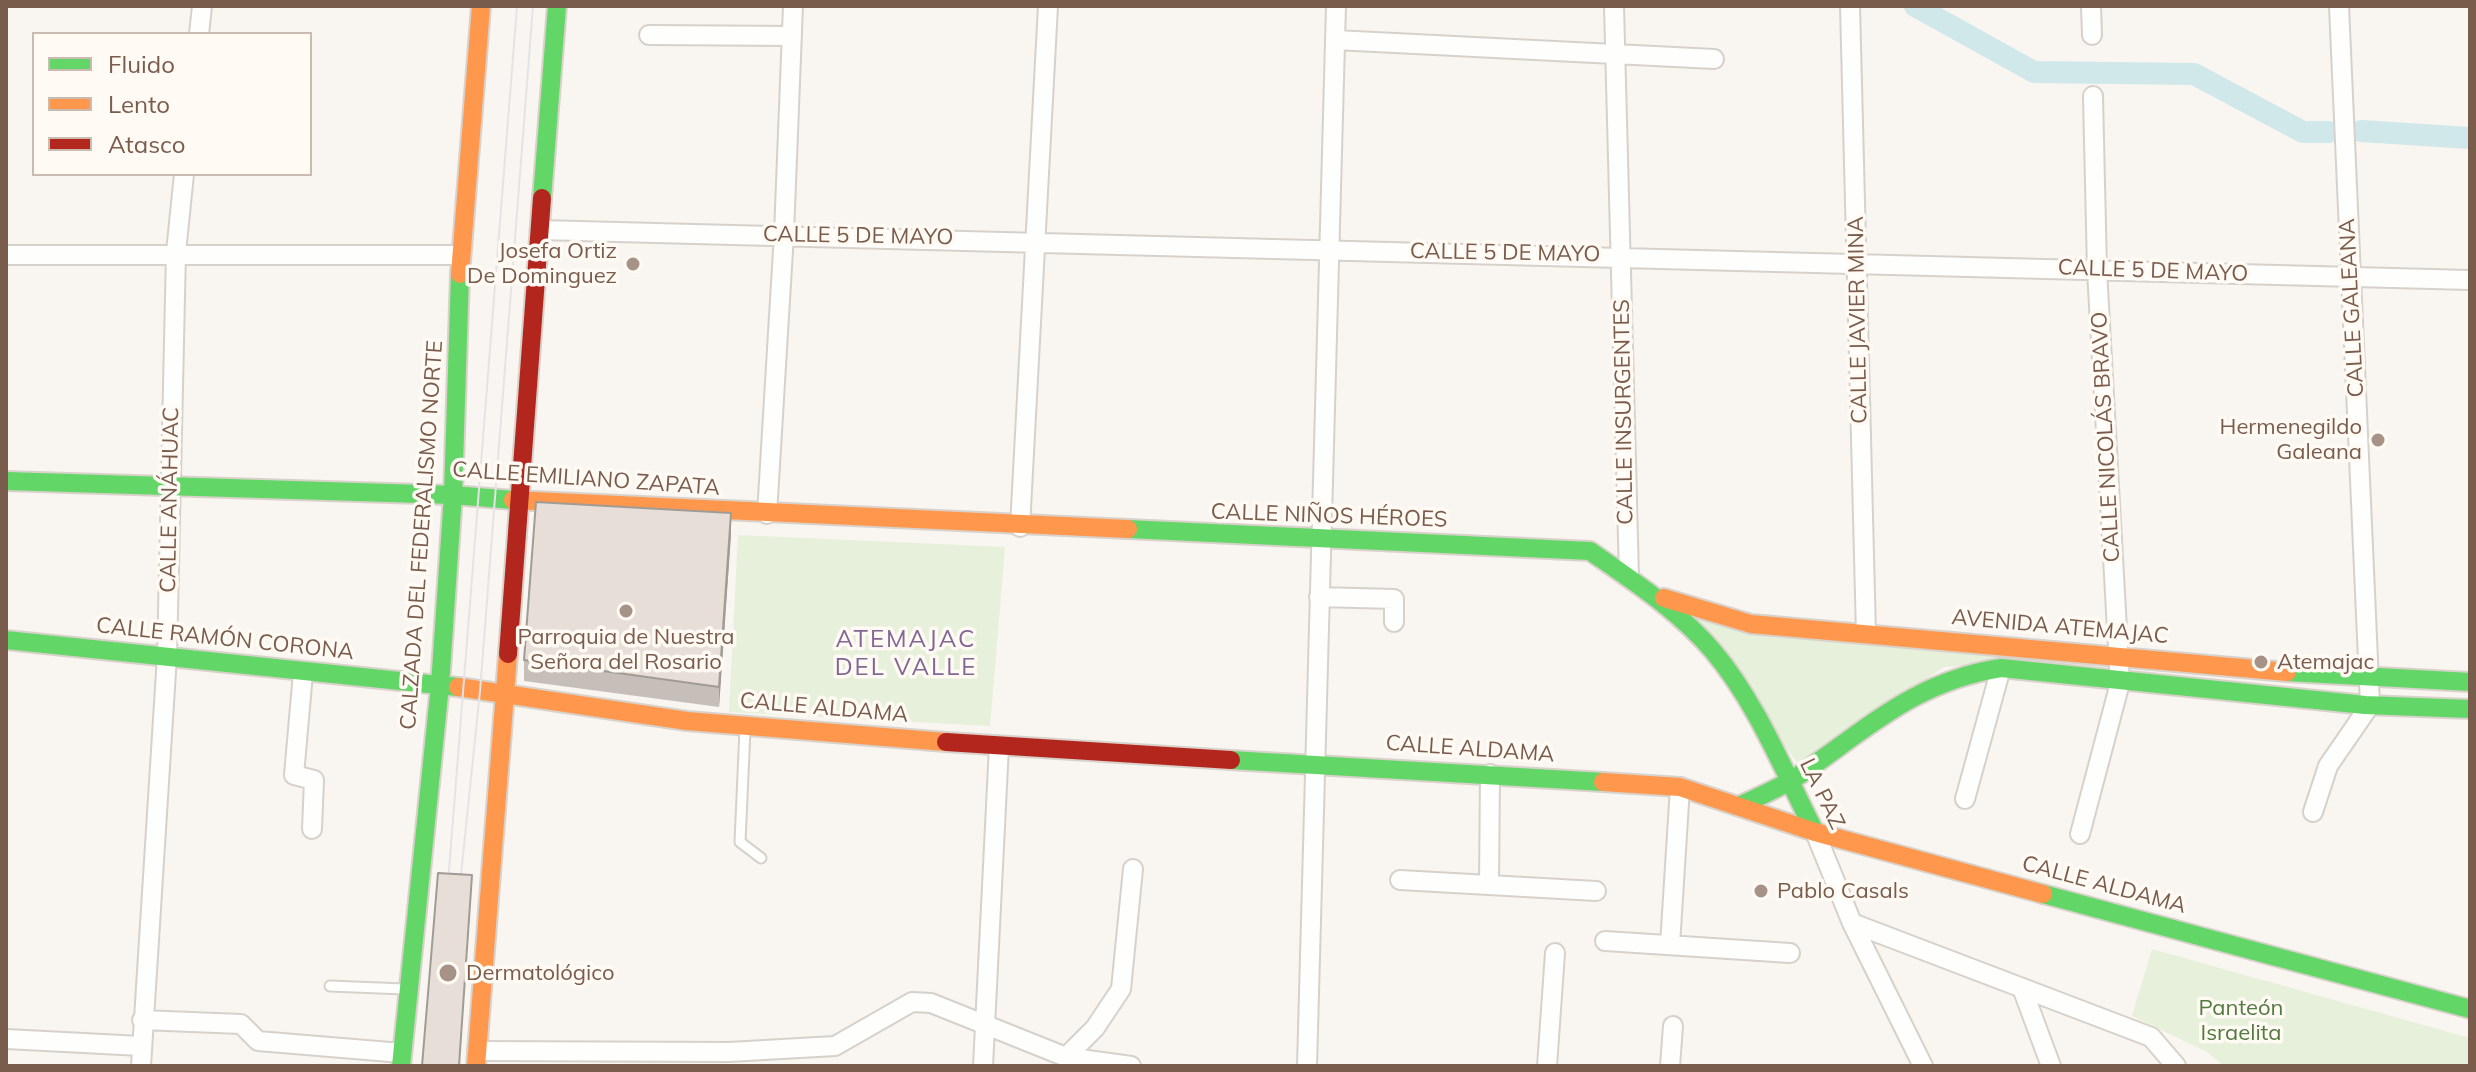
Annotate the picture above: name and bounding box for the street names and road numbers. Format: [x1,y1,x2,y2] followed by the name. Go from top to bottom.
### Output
[1843,216,1873,424] street label: CALLE JAVIER MINA
[2334,218,2370,398] street label: CALLE GALEANA
[763,221,953,251] street label: CALLE 5 DE MAYO
[1410,238,1600,268] street label: CALLE 5 DE MAYO
[2057,254,2249,288] street label: CALLE 5 DE MAYO
[1609,299,1639,525] street label: CALLE INSURGENTES
[2086,311,2126,563] street label: CALLE NICOLÁS BRAVO
[395,339,449,731] street label: CALZADA DEL FEDERALISMO NORTE
[155,407,185,593] street label: CALLE ANÁHUAC
[451,456,721,502] street label: CALLE EMILIANO ZAPATA
[1210,499,1448,533] street label: CALLE NIÑOS HÉROES
[1950,604,2170,650] street label: AVENIDA ATEMAJAC
[95,612,355,666] street label: CALLE RAMÓN CORONA
[739,687,909,729] street label: CALLE ALDAMA
[1385,730,1555,768] street label: CALLE ALDAMA
[1794,754,1850,834] street label: LA PAZ
[2019,850,2189,920] street label: CALLE ALDAMA

